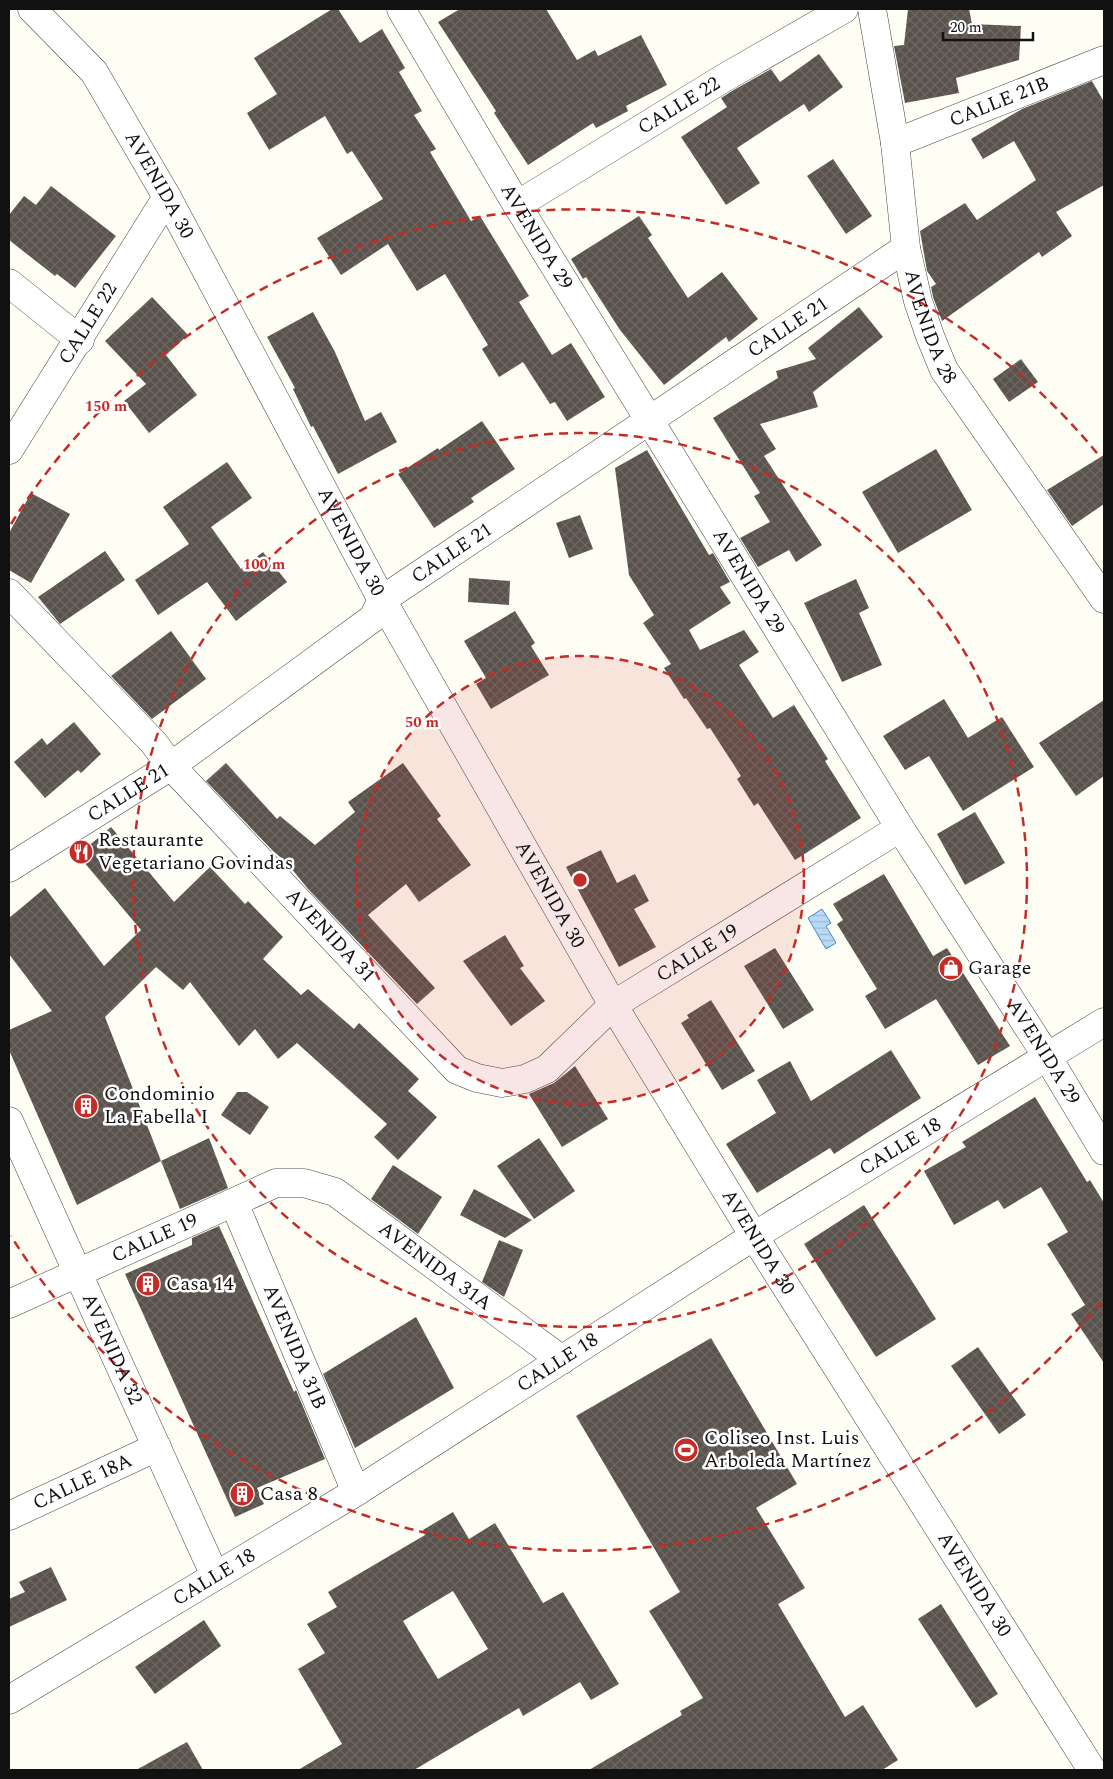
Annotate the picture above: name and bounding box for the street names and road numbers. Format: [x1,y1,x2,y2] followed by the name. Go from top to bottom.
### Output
[945,68,1054,135] street label: CALLE 21B
[632,69,726,143] street label: CALLE 22
[117,126,202,244] street label: AVENIDA 30
[493,178,581,296] street label: AVENIDA 29
[896,267,964,390] street label: AVENIDA 28
[51,277,125,371] street label: CALLE 22
[741,289,834,365] street label: CALLE 21
[310,482,392,602] street label: AVENIDA 30
[405,515,498,591] street label: CALLE 21
[704,523,793,641] street label: AVENIDA 29
[81,756,175,830] street label: CALLE 21
[507,835,593,954] street label: AVENIDA 30
[279,882,382,989] street label: AVENIDA 31
[650,916,744,990] street label: CALLE 19
[999,993,1088,1111] street label: AVENIDA 29
[853,1110,947,1184] street label: CALLE 18
[714,1183,803,1301] street label: AVENIDA 30
[107,1205,203,1271] street label: CALLE 19
[372,1214,498,1318] street label: AVENIDA 31A
[255,1280,334,1414] street label: AVENIDA 31B
[74,1288,150,1409] street label: AVENIDA 32
[511,1325,604,1400] street label: CALLE 18
[28,1446,137,1518] street label: CALLE 18A
[930,1526,1019,1643] street label: AVENIDA 30
[167,1541,261,1614] street label: CALLE 18

